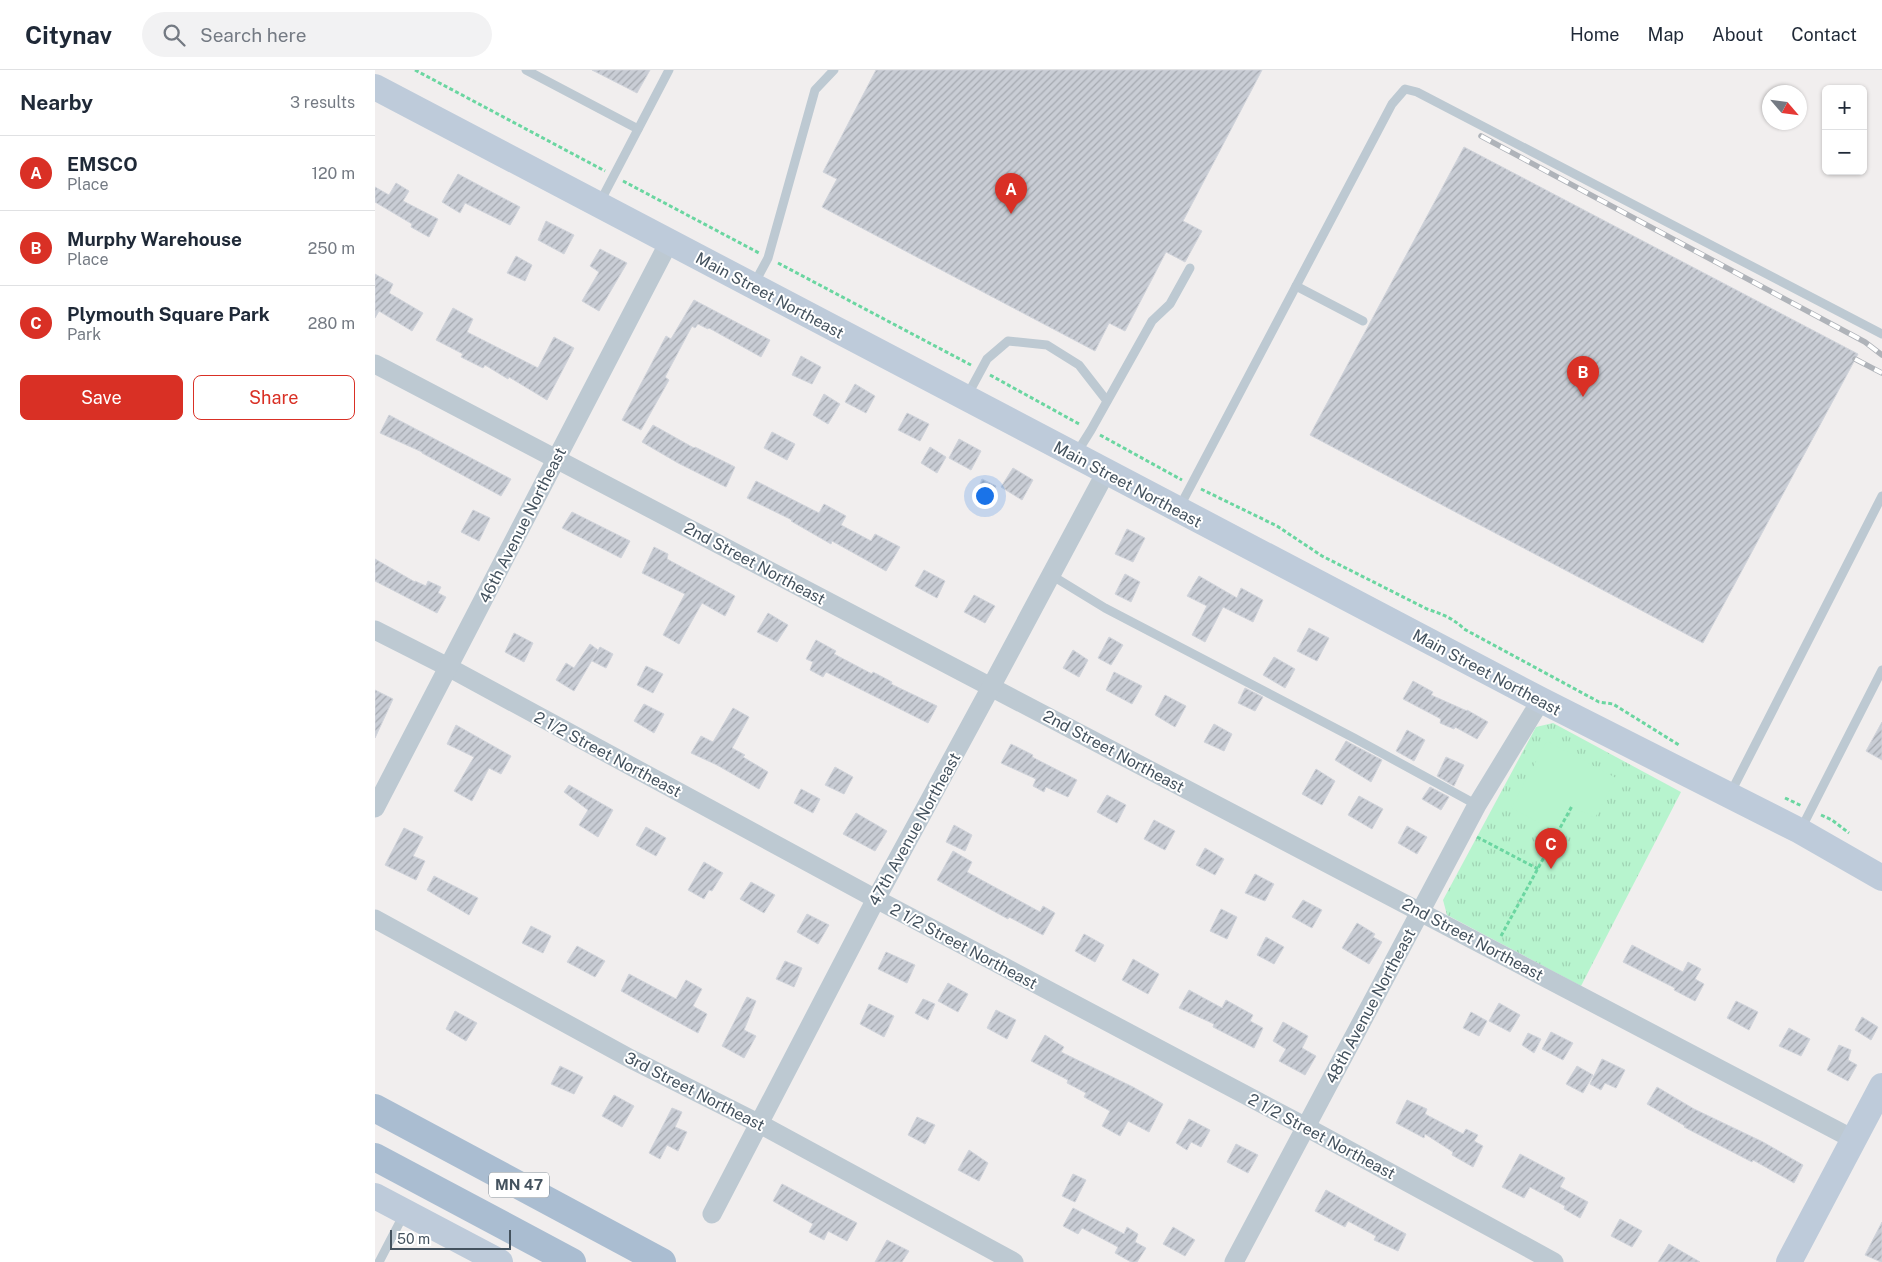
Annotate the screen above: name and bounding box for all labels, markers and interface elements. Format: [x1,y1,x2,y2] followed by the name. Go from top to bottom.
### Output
[142,12,492,57] search box
[25,21,112,49] text: Citynav
[160,21,188,49] icon: search
[200,24,307,46] text: Search here
[1570,24,1620,45] text: Home
[1648,24,1684,45] text: Map
[1712,24,1763,45] text: About
[1791,24,1857,45] text: Contact
[1762,85,1807,130] north arrow
[1822,85,1867,175] map controls
[1822,85,1867,130] button: +
[20,90,93,115] text: Nearby
[290,93,355,112] text: 3 results
[1822,130,1867,175] button: −
[67,153,138,175] text: EMSCO
[30,164,42,183] text: A
[311,164,355,183] text: 120 m
[995,173,1027,214] pin: A
[67,175,109,194] text: Place
[67,228,242,250] text: Murphy Warehouse
[31,239,41,258] text: B
[308,239,355,258] text: 250 m
[692,248,847,343] street label: Main Street Northeast
[67,250,109,269] text: Place
[67,303,270,325] text: Plymouth Square Park
[30,314,42,333] text: C
[308,314,355,333] text: 280 m
[67,325,101,344] text: Park
[1567,356,1599,397] pin: B
[20,375,183,420] button: Save
[193,375,355,420] button: Share
[1050,437,1205,532] street label: Main Street Northeast
[475,444,570,606] street label: 46th Avenue Northeast
[972,483,998,509] your location
[681,518,829,609] street label: 2nd Street Northeast
[1409,625,1564,720] street label: Main Street Northeast
[1040,706,1188,797] street label: 2nd Street Northeast
[531,708,685,801] street label: 2 1/2 Street Northeast
[864,749,964,909] street label: 47th Avenue Northeast
[1535,828,1567,869] pin: C
[1399,894,1547,985] street label: 2nd Street Northeast
[887,900,1041,993] street label: 2 1/2 Street Northeast
[1321,925,1419,1087] street label: 48th Avenue Northeast
[622,1048,768,1135] street label: 3rd Street Northeast
[1245,1090,1399,1183] street label: 2 1/2 Street Northeast
[489,1172,549,1198] road number: MN 47
[390,1227,511,1250] scale bar
[397,1231,430,1247] text: 50 m

